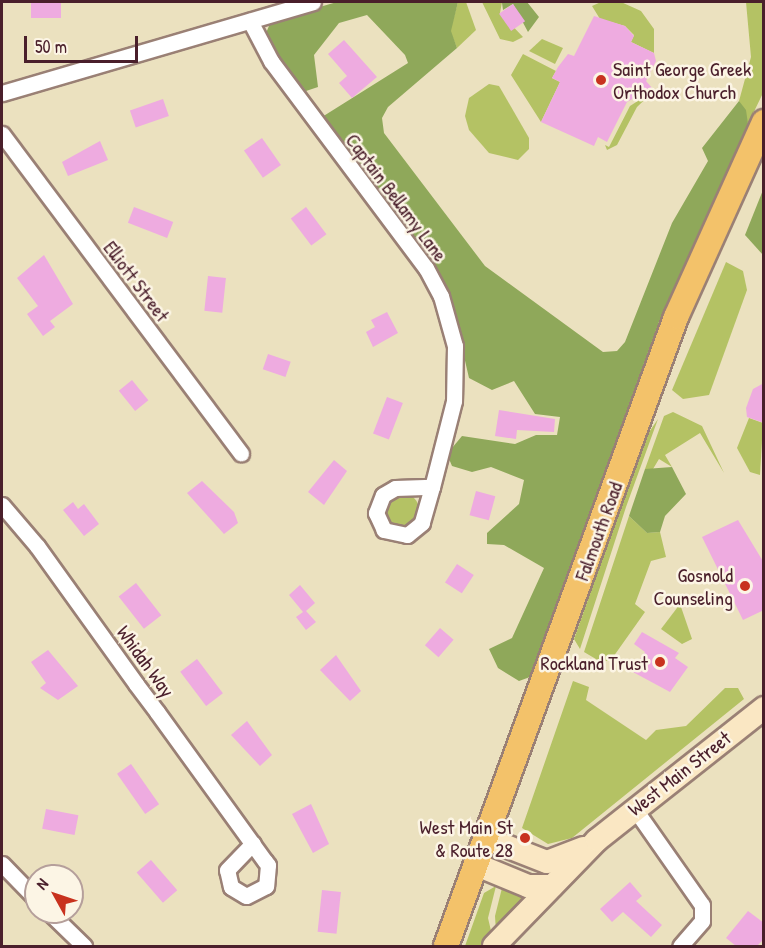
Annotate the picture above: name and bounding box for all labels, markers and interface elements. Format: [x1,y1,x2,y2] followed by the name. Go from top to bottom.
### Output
[27,24,141,62] scale bar
[35,34,67,59] text: 50 m
[613,56,751,103] place label: Saint George Greek Orthodox Church
[594,73,608,87] marker: Saint George Greek Orthodox Church
[341,128,453,266] street label: Captain Bellamy Lane
[99,236,175,326] street label: Elliott Street
[569,479,627,583] street label: Falmouth Road
[654,562,733,609] place label: Gosnold Counseling
[738,579,752,593] marker: Gosnold Counseling
[112,621,180,701] street label: Whidah Way
[541,650,648,674] place label: Rockland Trust
[653,655,667,669] marker: Rockland Trust
[623,725,735,821] street label: West Main Street
[420,814,513,861] place label: West Main St & Route 28
[518,831,532,845] marker: West Main St & Route 28
[24,864,84,924] north arrow
[31,873,53,894] text: N

